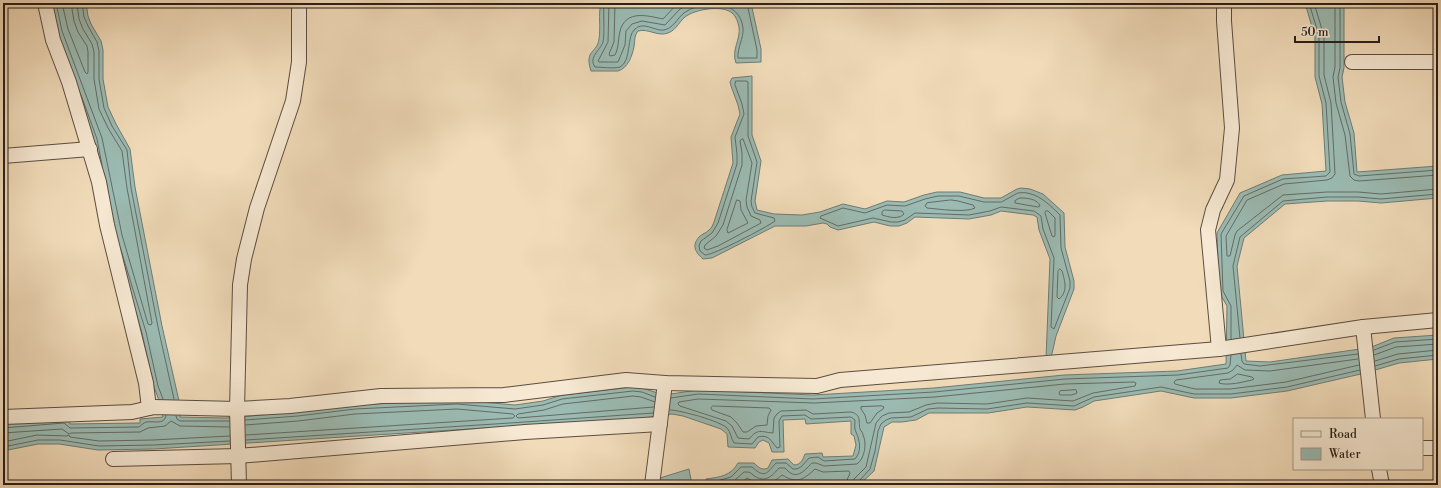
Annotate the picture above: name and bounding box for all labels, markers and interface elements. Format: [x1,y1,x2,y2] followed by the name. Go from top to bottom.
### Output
[1295,18,1379,44] scale bar
[1301,25,1329,40] text: 50 m
[1293,418,1423,470] legend
[1329,427,1357,442] text: Road
[1328,447,1361,462] text: Water

